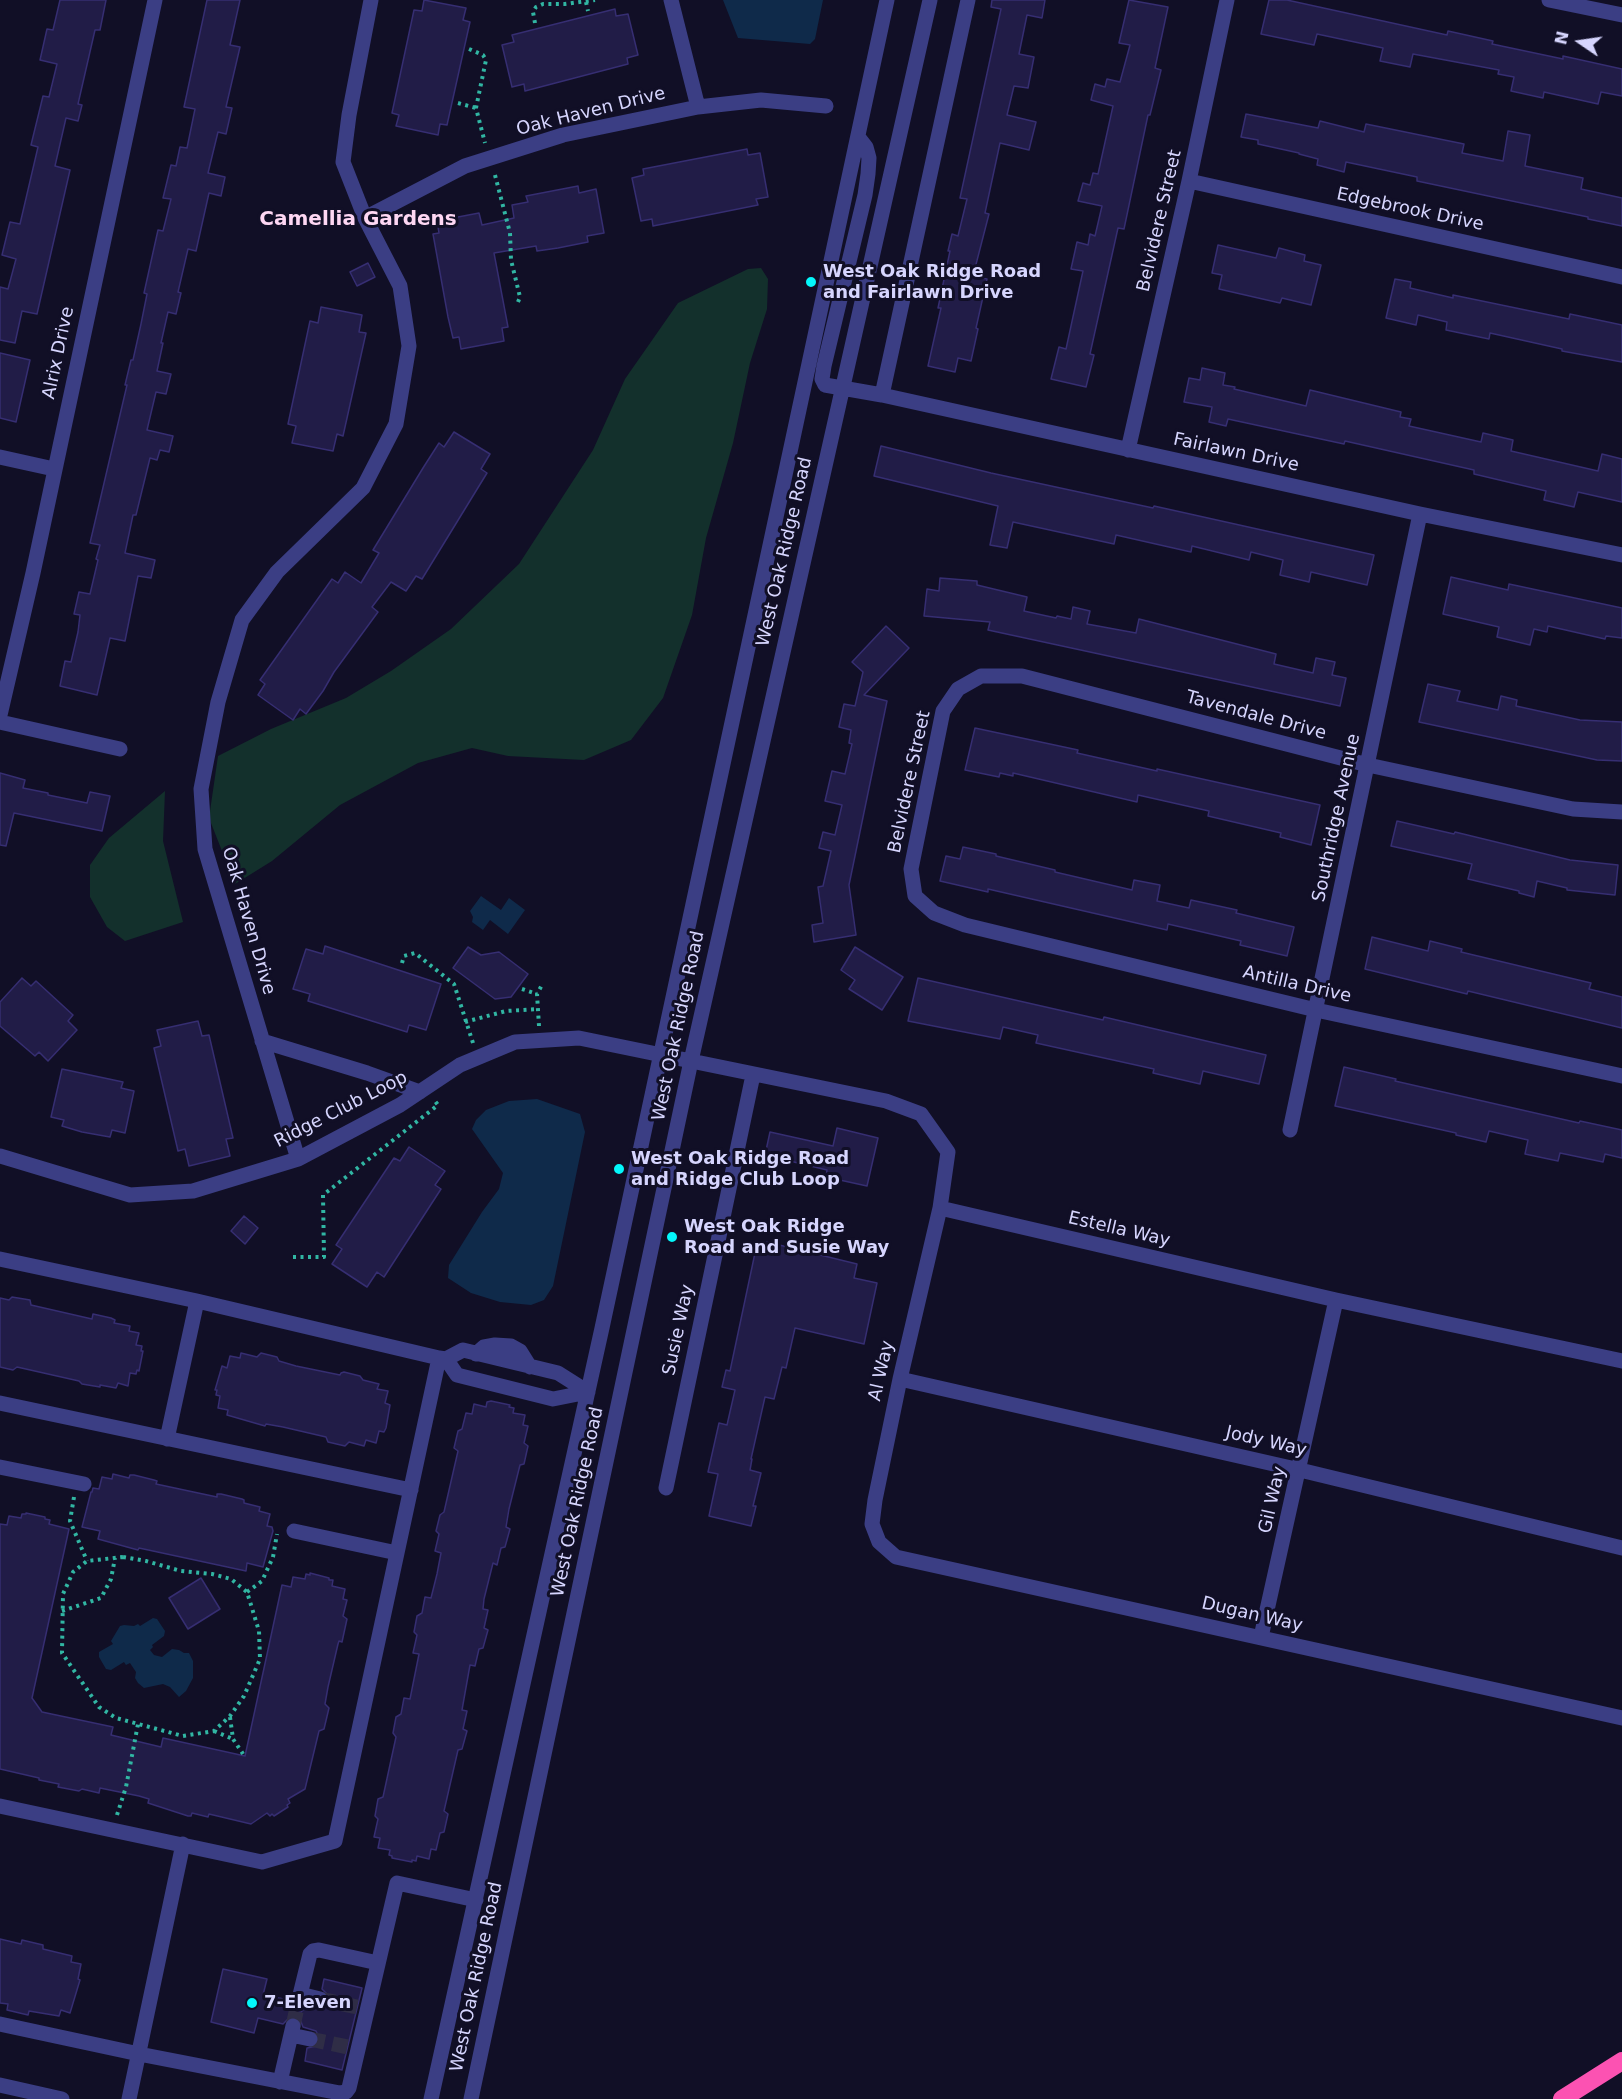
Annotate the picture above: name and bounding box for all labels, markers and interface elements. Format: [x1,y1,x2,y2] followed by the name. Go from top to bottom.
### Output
[1550,12,1610,72] north arrow
[1551,29,1573,47] text: N
[514,83,668,141] street label: Oak Haven Drive
[1133,148,1187,294] street label: Belvidere Street
[1334,184,1486,236] street label: Edgebrook Drive
[259,208,457,232] district label: Camellia Gardens
[823,261,1041,304] place label: West Oak Ridge Road and Fairlawn Drive
[804,275,818,289] marker: West Oak Ridge Road and Fairlawn Drive
[39,305,79,401] street label: Alrix Drive
[1171,429,1301,477] street label: Fairlawn Drive
[753,455,817,649] street label: West Oak Ridge Road
[1183,687,1329,745] street label: Tavendale Drive
[884,709,936,855] street label: Belvidere Street
[1309,732,1365,904] street label: Southridge Avenue
[217,845,279,997] street label: Oak Haven Drive
[648,929,710,1123] street label: West Oak Ridge Road
[1241,962,1353,1008] street label: Antilla Drive
[271,1067,411,1153] street label: Ridge Club Loop
[631,1148,849,1190] place label: West Oak Ridge Road and Ridge Club Loop
[612,1162,626,1176] marker: West Oak Ridge Road and Ridge Club Loop
[1066,1208,1172,1252] street label: Estella Way
[684,1216,889,1258] place label: West Oak Ridge Road and Susie Way
[665,1230,679,1244] marker: West Oak Ridge Road and Susie Way
[659,1283,699,1377] street label: Susie Way
[865,1339,899,1403] street label: Al Way
[547,1405,609,1599] street label: West Oak Ridge Road
[1223,1422,1309,1462] street label: Jody Way
[1255,1464,1291,1536] street label: Gil Way
[1199,1593,1305,1637] street label: Dugan Way
[446,1880,508,2074] street label: West Oak Ridge Road
[264,1992,351,2014] place label: 7-Eleven
[245,1996,259,2010] marker: 7-Eleven

